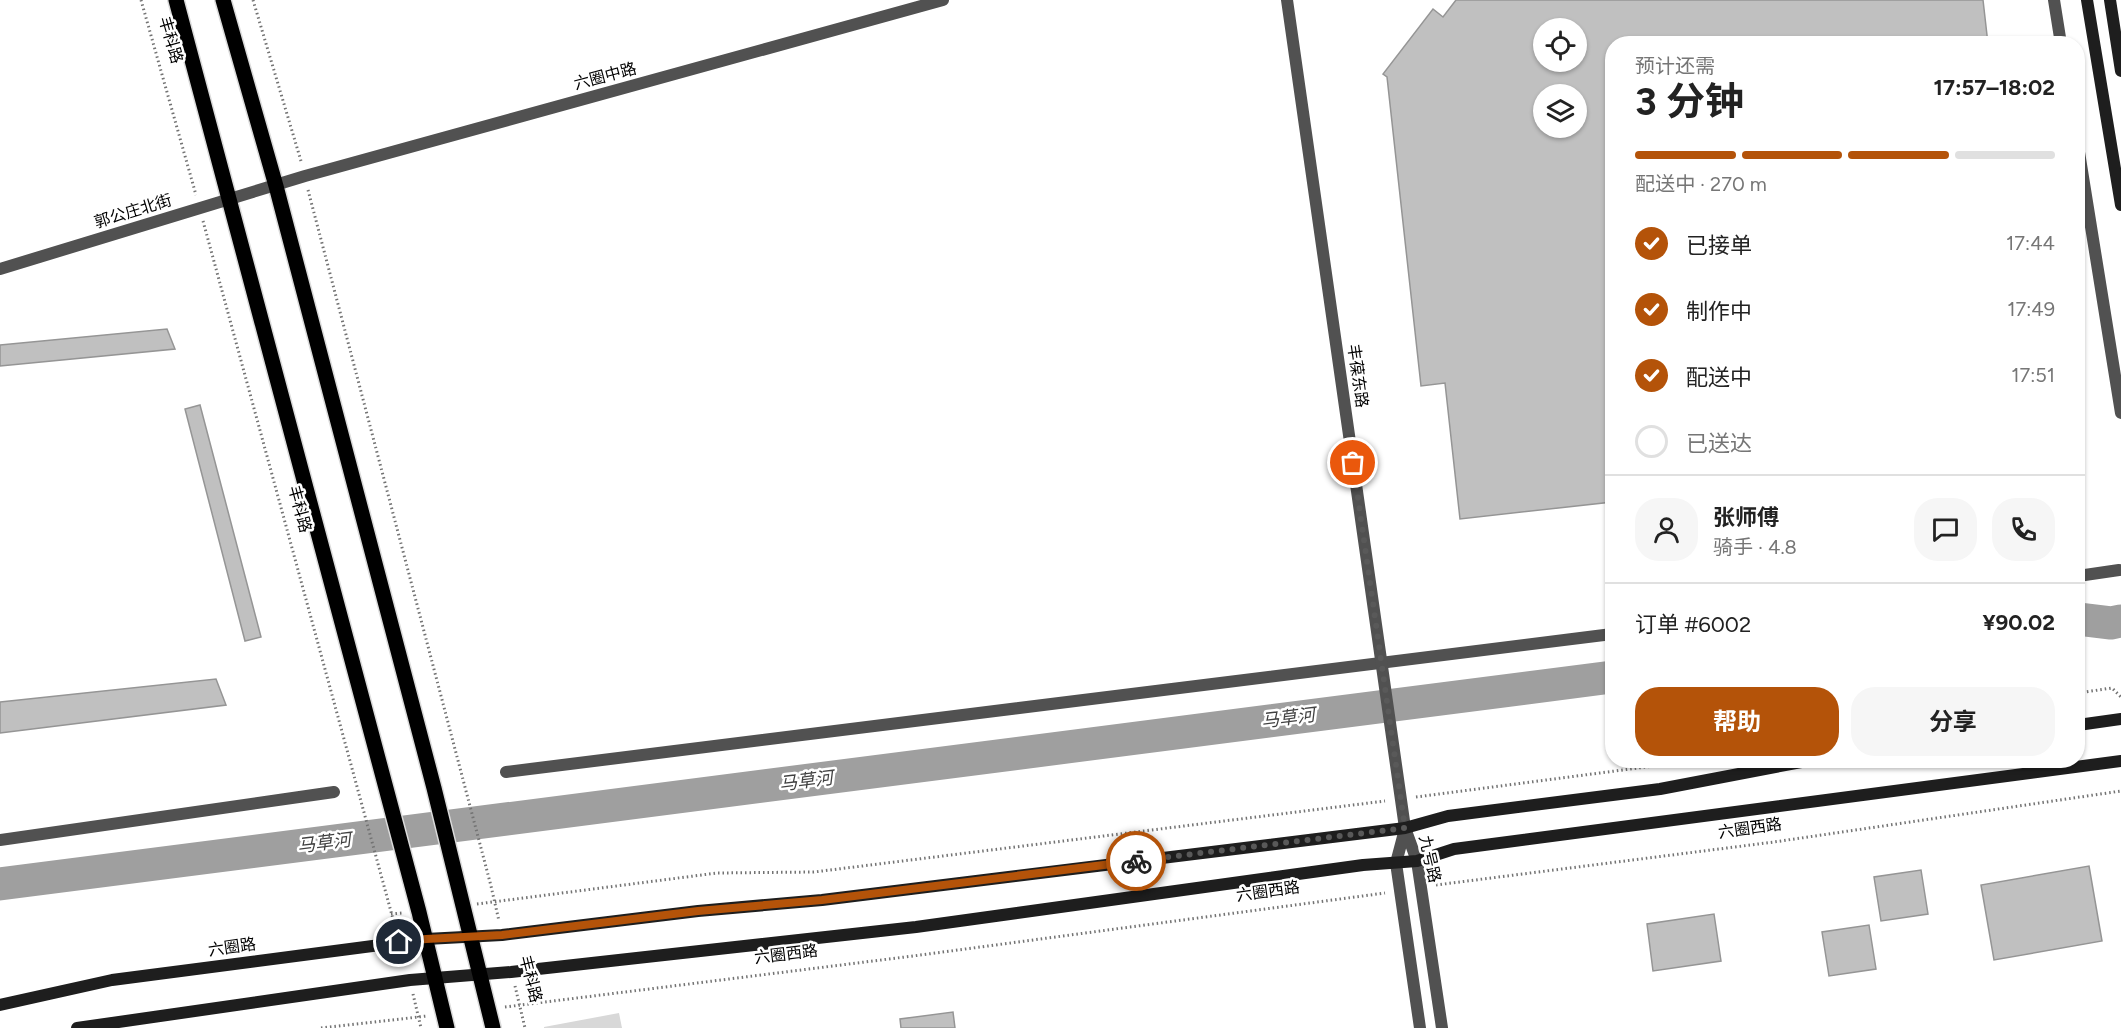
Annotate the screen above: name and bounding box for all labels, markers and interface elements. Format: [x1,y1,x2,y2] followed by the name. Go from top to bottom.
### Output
[155,14,187,66] street label: 丰科路
[1533,18,1587,138] map controls
[1533,18,1587,72] button: locate
[1635,54,1715,78] text: 预计还需
[572,59,638,93] street label: 六圈中路
[1933,74,2055,101] text: 17:57–18:02
[1635,78,1744,125] text: 3 分钟
[1533,84,1587,138] button: layers
[1635,172,1767,196] text: 配送中 · 270 m
[92,190,174,232] street label: 郭公庄北街
[1635,227,1668,260] icon: check
[2006,231,2055,255] text: 17:44
[1686,232,1752,259] text: 已接单
[1635,293,1668,326] icon: check
[2007,297,2055,321] text: 17:49
[1686,298,1752,325] text: 制作中
[1344,343,1372,409] street label: 丰葆东路
[1635,359,1668,392] icon: check
[2011,363,2055,387] text: 17:51
[1686,364,1752,391] text: 配送中
[1686,430,1752,457] text: 已送达
[1327,437,1378,488] pin
[1336,446,1369,479] icon: bag
[285,483,315,535] street label: 丰科路
[1635,498,1698,561] button: person
[1914,498,1977,561] button: chat
[1992,498,2055,561] button: phone
[1713,504,1779,531] text: 张师傅
[1713,535,1797,559] text: 骑手 · 4.8
[1982,609,2055,636] text: ¥90.02
[1635,611,1751,638] text: 订单 #6002
[1635,687,1839,756] button: 帮助
[1851,687,2055,756] button: 分享
[1260,703,1319,732] water label: 马草河
[778,766,837,795] water label: 马草河
[1717,814,1783,842] street label: 六圈西路
[296,828,355,857] water label: 马草河
[1106,831,1166,891] courier
[1415,833,1445,885] street label: 九号路
[1120,845,1153,878] icon: bike
[1235,877,1301,905] street label: 六圈西路
[373,916,424,967] pin
[382,925,415,958] icon: home
[207,934,257,960] street label: 六圈路
[753,941,819,967] street label: 六圈西路
[516,953,546,1005] street label: 丰科路

